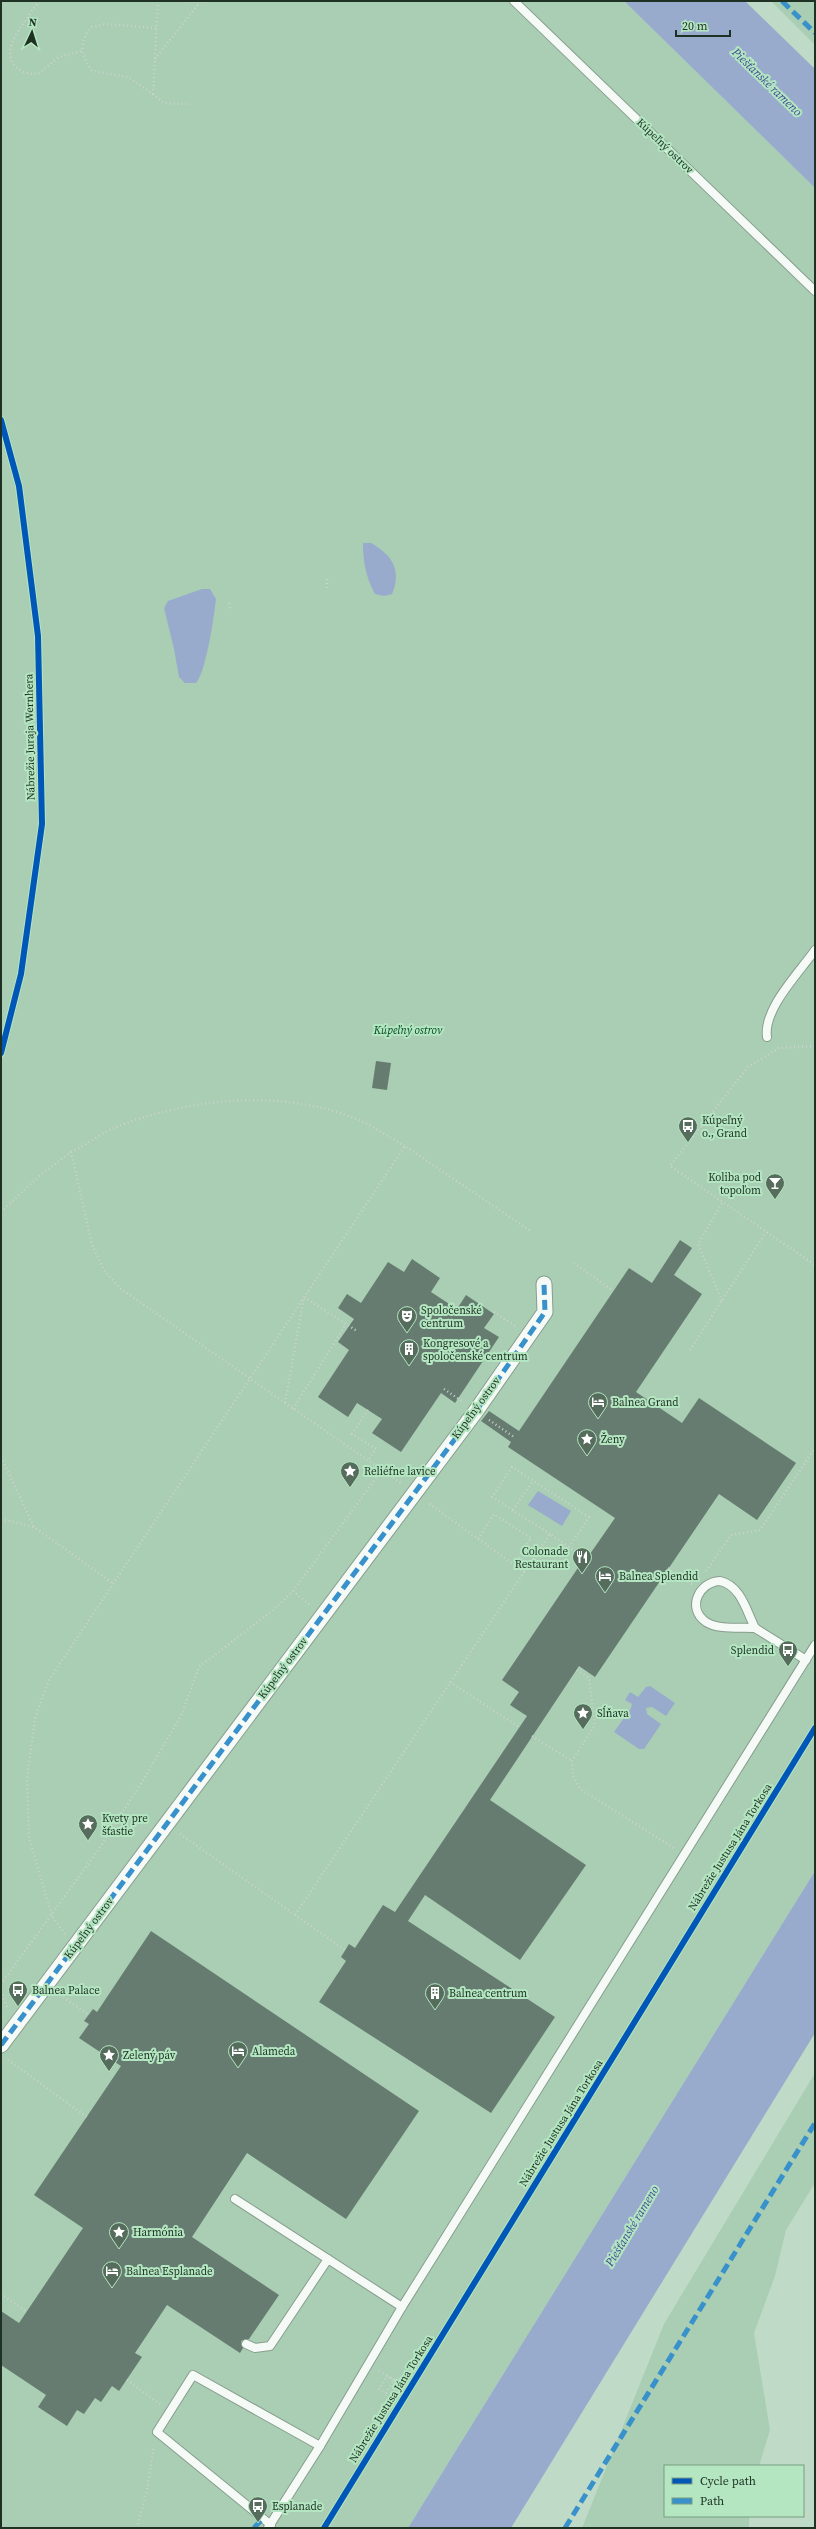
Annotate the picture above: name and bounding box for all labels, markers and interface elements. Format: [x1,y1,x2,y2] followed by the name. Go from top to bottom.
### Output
[12,12,52,52] north arrow
[676,12,730,38] scale bar
[28,15,37,30] text: N
[682,18,708,34] text: 20 m
[728,44,806,120] water label: Piešťanské rameno
[633,115,697,177] street label: Kúpeľný ostrov
[21,673,39,801] street label: Nábrežie Juraja Wernhera
[373,1023,443,1038] park label: Kúpeľný ostrov
[702,1113,748,1141] place label: Kúpeľný o., Grand
[677,1115,699,1143] bus stop icon: Kúpeľný o., Grand
[708,1170,762,1198] place label: Koliba pod topoľom
[764,1172,786,1200] bar icon: Koliba pod topoľom
[421,1303,482,1331] place label: Spoločenské centrum
[396,1305,418,1333] theatre icon: Spoločenské centrum
[423,1336,528,1364] place label: Kongresové a spoločenské centrum
[398,1338,420,1366] building icon: Kongresové a spoločenské centrum
[448,1373,504,1442] street label: Kúpeľný ostrov
[587,1391,609,1419] hotel icon: Balnea Grand
[612,1395,679,1410] place label: Balnea Grand
[576,1428,598,1456] place icon: Ženy
[601,1432,625,1447] place label: Ženy
[339,1460,361,1488] place icon: Reliéfne lavice
[364,1464,436,1479] place label: Reliéfne lavice
[515,1544,568,1572] place label: Colonade Restaurant
[571,1546,593,1574] restaurant icon: Colonade Restaurant
[594,1565,616,1593] hotel icon: Balnea Splendid
[619,1569,699,1584] place label: Balnea Splendid
[255,1634,311,1702] street label: Kúpeľný ostrov
[777,1639,799,1667] bus stop icon: Splendid
[731,1643,775,1658] place label: Splendid
[572,1702,594,1730] place icon: Sĺňava
[597,1705,629,1721] place label: Sĺňava
[685,1780,776,1913] street label: Nábrežie Justusa Jána Torkosa
[102,1811,148,1839] place label: Kvety pre šťastie
[77,1813,99,1841] place icon: Kvety pre šťastie
[61,1894,117,1962] street label: Kúpeľný ostrov
[7,1979,29,2007] bus stop icon: Balnea Palace
[424,1982,446,2010] building icon: Balnea centrum
[32,1983,100,1998] place label: Balnea Palace
[449,1986,527,2001] place label: Balnea centrum
[227,2040,249,2068] hotel icon: Alameda
[98,2044,120,2072] place icon: Zelený páv
[252,2044,296,2059] place label: Alameda
[123,2048,176,2063] place label: Zelený páv
[516,2056,607,2189] street label: Nábrežie Justusa Jána Torkosa
[601,2182,663,2270] water label: Piešťanské rameno
[108,2221,130,2249] place icon: Harmónia
[133,2225,184,2240] place label: Harmónia
[101,2260,123,2288] hotel icon: Balnea Esplanade
[126,2264,213,2279] place label: Balnea Esplanade
[346,2332,437,2465] street label: Nábrežie Justusa Jána Torkosa
[664,2465,804,2517] legend
[700,2473,756,2489] text: Cycle path
[700,2493,724,2509] text: Path
[247,2495,269,2523] bus stop icon: Esplanade
[272,2499,323,2514] place label: Esplanade

